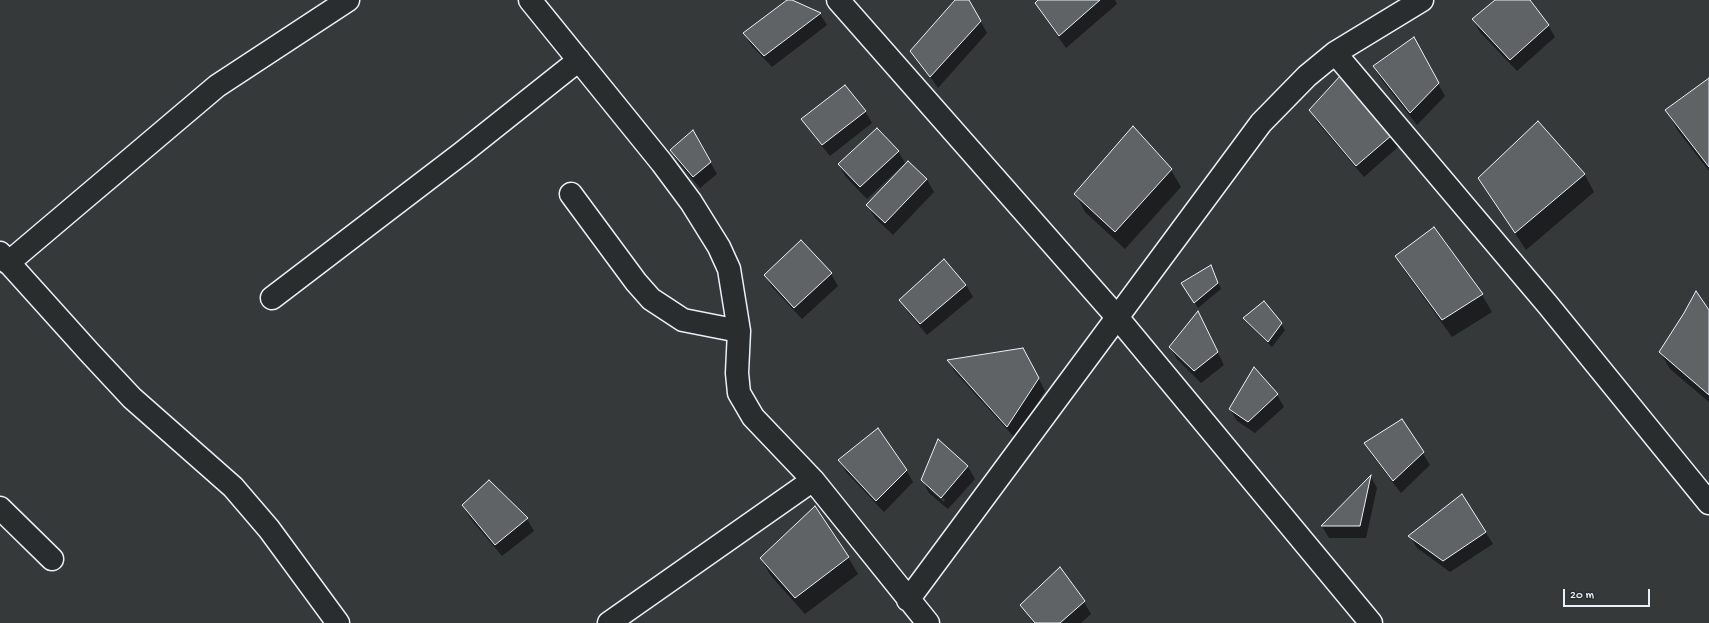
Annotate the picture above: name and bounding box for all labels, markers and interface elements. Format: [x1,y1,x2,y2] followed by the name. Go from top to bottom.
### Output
[1565,581,1652,607] scale bar
[1570,589,1594,603] text: 20 m

